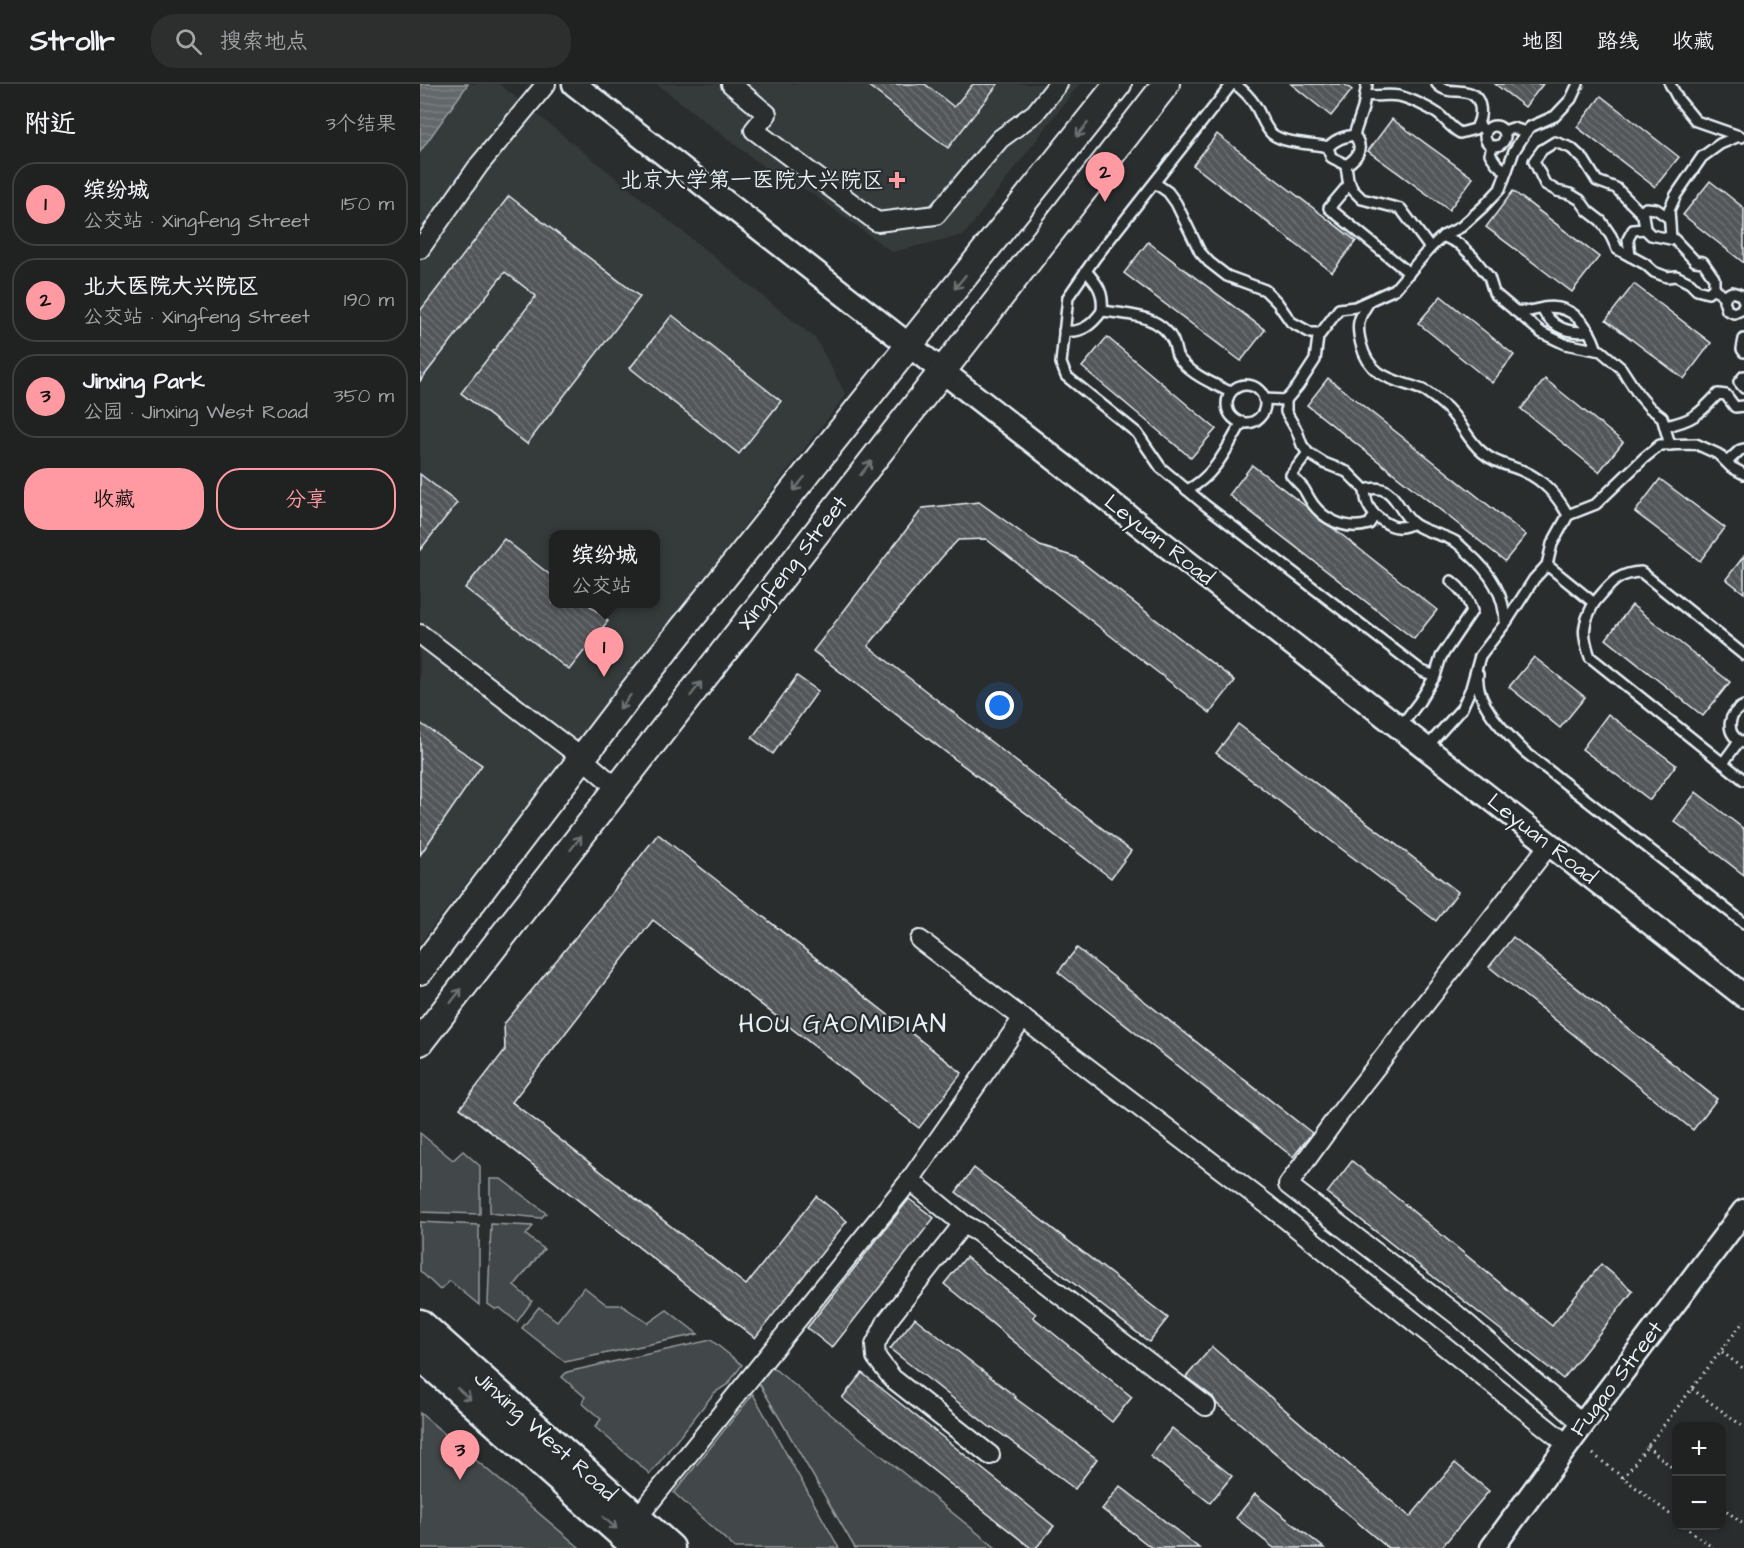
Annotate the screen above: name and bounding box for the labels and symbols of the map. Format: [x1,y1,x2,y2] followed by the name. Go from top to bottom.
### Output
[1075,121,1088,137] one-way arrow
[1086,152,1124,202] pin: 2
[620,165,884,196] place label: 北京大学第一医院大兴院区
[888,171,906,189] marker: 北京大学第一医院大兴院区
[953,274,967,289] one-way arrow
[860,460,873,476] one-way arrow
[793,475,806,491] one-way arrow
[1097,487,1221,594] street label: Leyuan Road
[731,489,856,637] street label: Xingfeng Street
[584,628,624,677] pin: 1
[689,681,702,697] one-way arrow
[985,691,1014,720] your location
[619,694,632,710] one-way arrow
[1480,786,1604,893] street label: Leyuan Road
[570,835,583,851] one-way arrow
[450,988,463,1004] one-way arrow
[739,1006,947,1042] district label: HOU GAOMIDIAN
[1563,1314,1672,1444] street label: Fugao Street
[466,1363,623,1509] street label: Jinxing West Road
[456,1387,471,1401] one-way arrow
[440,1430,480,1480] pin: 3
[602,1516,617,1530] one-way arrow

